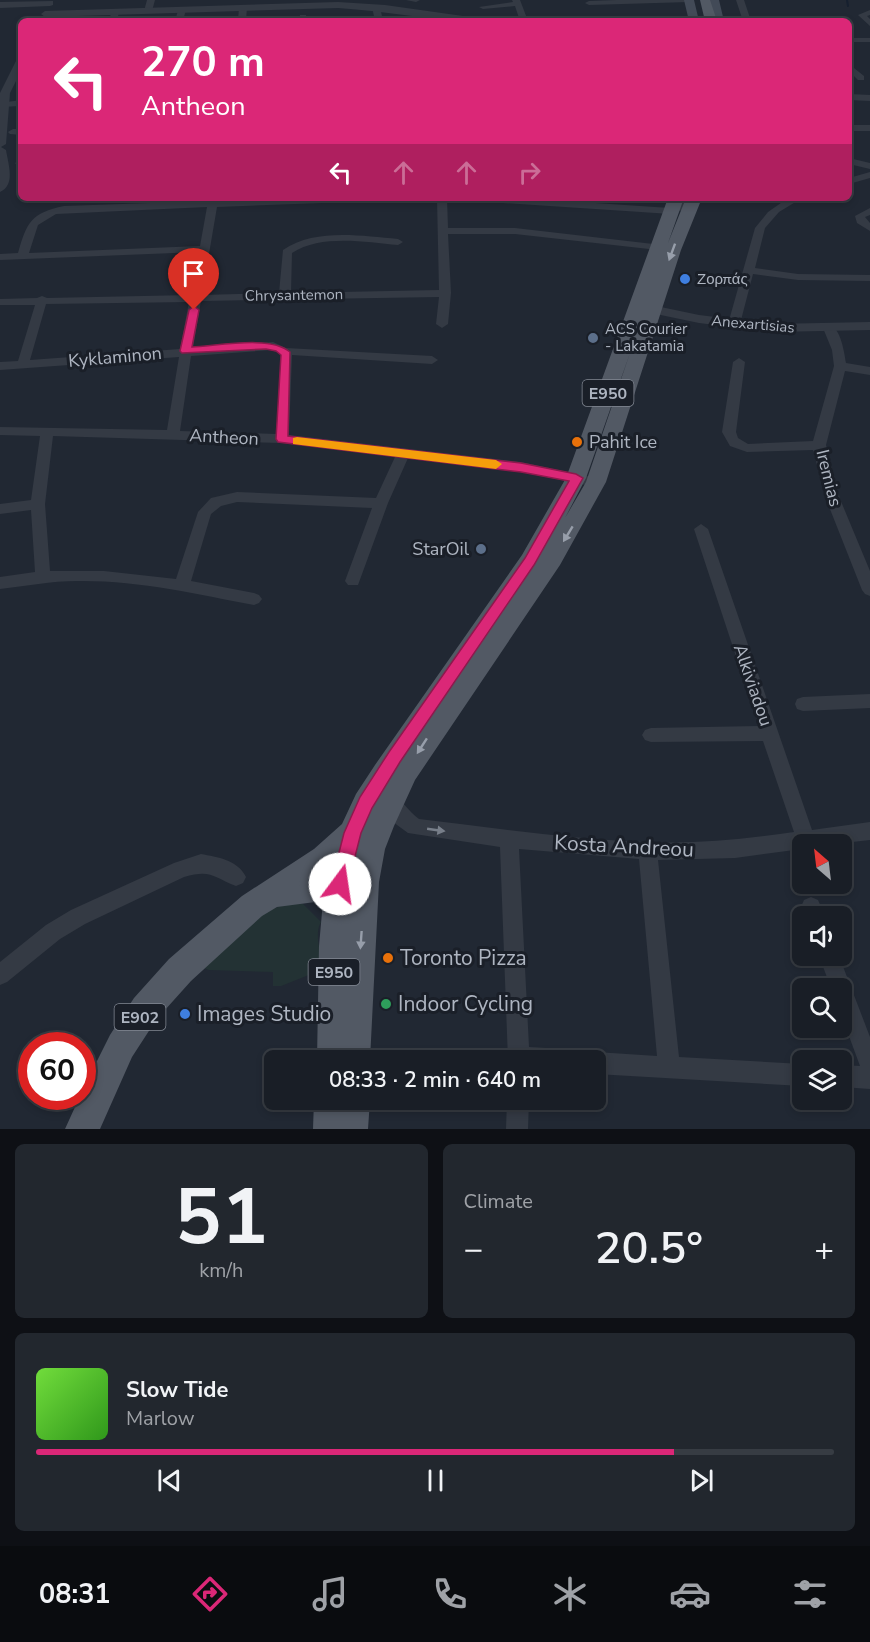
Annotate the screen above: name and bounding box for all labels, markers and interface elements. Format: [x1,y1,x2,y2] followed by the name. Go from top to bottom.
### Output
[141,34,265,91] text: 270 m
[42,42,120,120] icon: left
[141,88,246,125] text: Antheon
[324,156,357,189] icon: left
[387,156,420,189] icon: ahead
[450,156,483,189] icon: ahead
[513,156,546,189] icon: right
[667,244,677,262] one-way arrow
[168,248,219,310] pin
[177,257,210,290] icon: arrive
[697,269,748,289] place label: Ζορπάς
[678,272,692,286] marker: Ζορπάς
[245,284,343,306] street label: Chrysantemon
[711,310,795,338] street label: Anexartisias
[605,319,688,356] place label: ACS Courier - Lakatamia
[586,331,600,345] marker: ACS Courier - Lakatamia
[67,341,163,373] street label: Kyklaminon
[582,380,634,406] road number: E950
[189,423,259,451] street label: Antheon
[589,430,657,454] place label: Pahit Ice
[570,435,584,449] marker: Pahit Ice
[810,447,848,509] street label: Iremias
[562,526,573,542] one-way arrow
[412,537,470,561] place label: StarOil
[474,542,488,556] marker: StarOil
[728,641,778,729] street label: Alkiviadou
[416,738,428,754] one-way arrow
[427,825,446,834] one-way arrow
[553,828,695,864] street label: Kosta Andreou
[792,834,852,894] north arrow
[792,834,852,1110] map controls
[308,852,372,916] position arrow
[792,906,852,966] button: sound
[356,931,366,950] one-way arrow
[400,944,527,972] place label: Toronto Pizza
[381,951,395,965] marker: Toronto Pizza
[308,959,360,985] road number: E950
[792,978,852,1038] button: search
[398,990,533,1018] place label: Indoor Cycling
[379,997,393,1011] marker: Indoor Cycling
[197,1000,331,1028] place label: Images Studio
[114,1004,166,1030] road number: E902
[178,1007,192,1021] marker: Images Studio
[18,1032,96,1110] speed limit sign: 60
[792,1050,852,1110] button: layers
[329,1065,541,1095] text: 08:33 · 2 min · 640 m
[174,1164,268,1271] text: 51
[464,1188,533,1215] text: Climate
[594,1218,703,1279] text: 20.5°
[464,1227,483,1272] text: −
[814,1227,834,1272] text: +
[199,1257,243,1284] text: km/h
[126,1375,228,1405] text: Slow Tide
[126,1405,194,1432] text: Marlow
[153,1464,186,1497] icon: previous
[419,1464,452,1497] icon: pause
[685,1464,718,1497] icon: next
[189,1573,231,1615] icon: directions
[309,1573,351,1615] icon: music
[429,1573,471,1615] icon: phone
[549,1573,591,1615] icon: climate
[669,1573,711,1615] icon: car
[789,1573,831,1615] icon: filters
[39,1576,111,1613] text: 08:31

